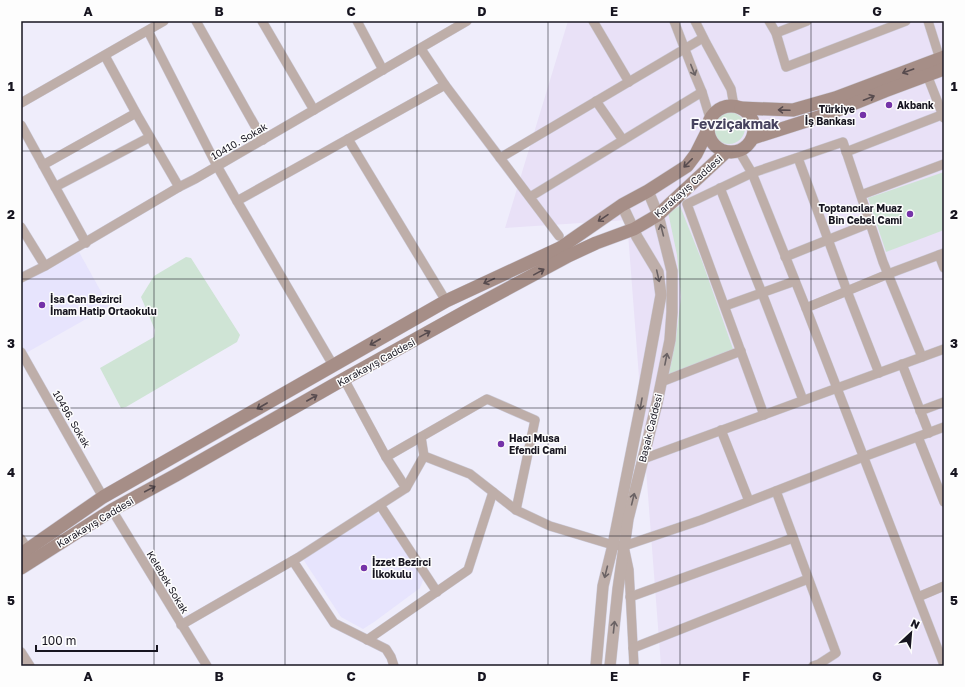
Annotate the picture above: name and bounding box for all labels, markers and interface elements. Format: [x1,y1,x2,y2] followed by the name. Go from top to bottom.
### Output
[83,3,93,19] text: A
[214,3,224,19] text: B
[346,3,356,19] text: C
[477,3,487,19] text: D
[610,3,618,19] text: E
[742,3,750,19] text: F
[872,3,882,19] text: G
[689,64,697,76] one-way arrow
[902,68,914,76] one-way arrow
[8,78,15,94] text: 1
[951,78,958,94] text: 1
[862,93,874,101] one-way arrow
[897,99,934,111] place label: Akbank
[884,100,894,110] marker: Akbank
[805,103,855,127] place label: Türkiye İş Bankası
[778,106,791,114] one-way arrow
[858,110,868,120] marker: Türkiye İş Bankası
[691,115,779,132] district label: Fevziçakmak
[209,120,270,162] street label: 10410. Sokak
[651,152,725,220] street label: Karakayış Caddesi
[683,159,693,168] one-way arrow
[819,202,902,226] place label: Toptancılar Muaz Bin Cebel Cami
[7,206,15,222] text: 2
[950,206,958,222] text: 2
[905,209,915,219] marker: Toptancılar Muaz Bin Cebel Cami
[597,215,609,223] one-way arrow
[657,224,665,237] one-way arrow
[533,267,545,275] one-way arrow
[655,269,663,282] one-way arrow
[484,278,496,285] one-way arrow
[50,293,157,317] place label: İsa Can Bezirci İmam Hatip Ortaokulu
[37,300,47,310] marker: İsa Can Bezirci İmam Hatip Ortaokulu
[419,330,431,338] one-way arrow
[7,335,15,351] text: 3
[950,335,958,351] text: 3
[335,336,417,388] street label: Karakayış Caddesi
[369,338,381,346] one-way arrow
[662,352,670,365] one-way arrow
[51,388,93,450] street label: 10496. Sokak
[306,393,318,401] one-way arrow
[636,393,664,463] street label: Başak Caddesi
[637,397,645,410] one-way arrow
[256,403,268,411] one-way arrow
[509,432,567,456] place label: Hacı Musa Efendi Cami
[496,439,506,449] marker: Hacı Musa Efendi Cami
[7,464,15,480] text: 4
[950,464,958,480] text: 4
[144,485,156,493] one-way arrow
[630,492,637,505] one-way arrow
[54,494,136,550] street label: Karakayış Caddesi
[145,549,192,616] street label: Kelebek Sokak
[372,556,431,580] place label: İzzet Bezirci İlkokulu
[359,563,369,573] marker: İzzet Bezirci İlkokulu
[602,565,609,578] one-way arrow
[7,592,15,608] text: 5
[950,592,958,608] text: 5
[891,613,931,653] north arrow
[909,616,922,631] text: N
[611,621,618,634] one-way arrow
[36,627,157,653] scale bar
[42,633,76,648] text: 100 m
[83,668,93,684] text: A
[214,668,224,684] text: B
[346,668,356,684] text: C
[477,668,487,684] text: D
[610,668,618,684] text: E
[742,668,750,684] text: F
[872,668,882,684] text: G

